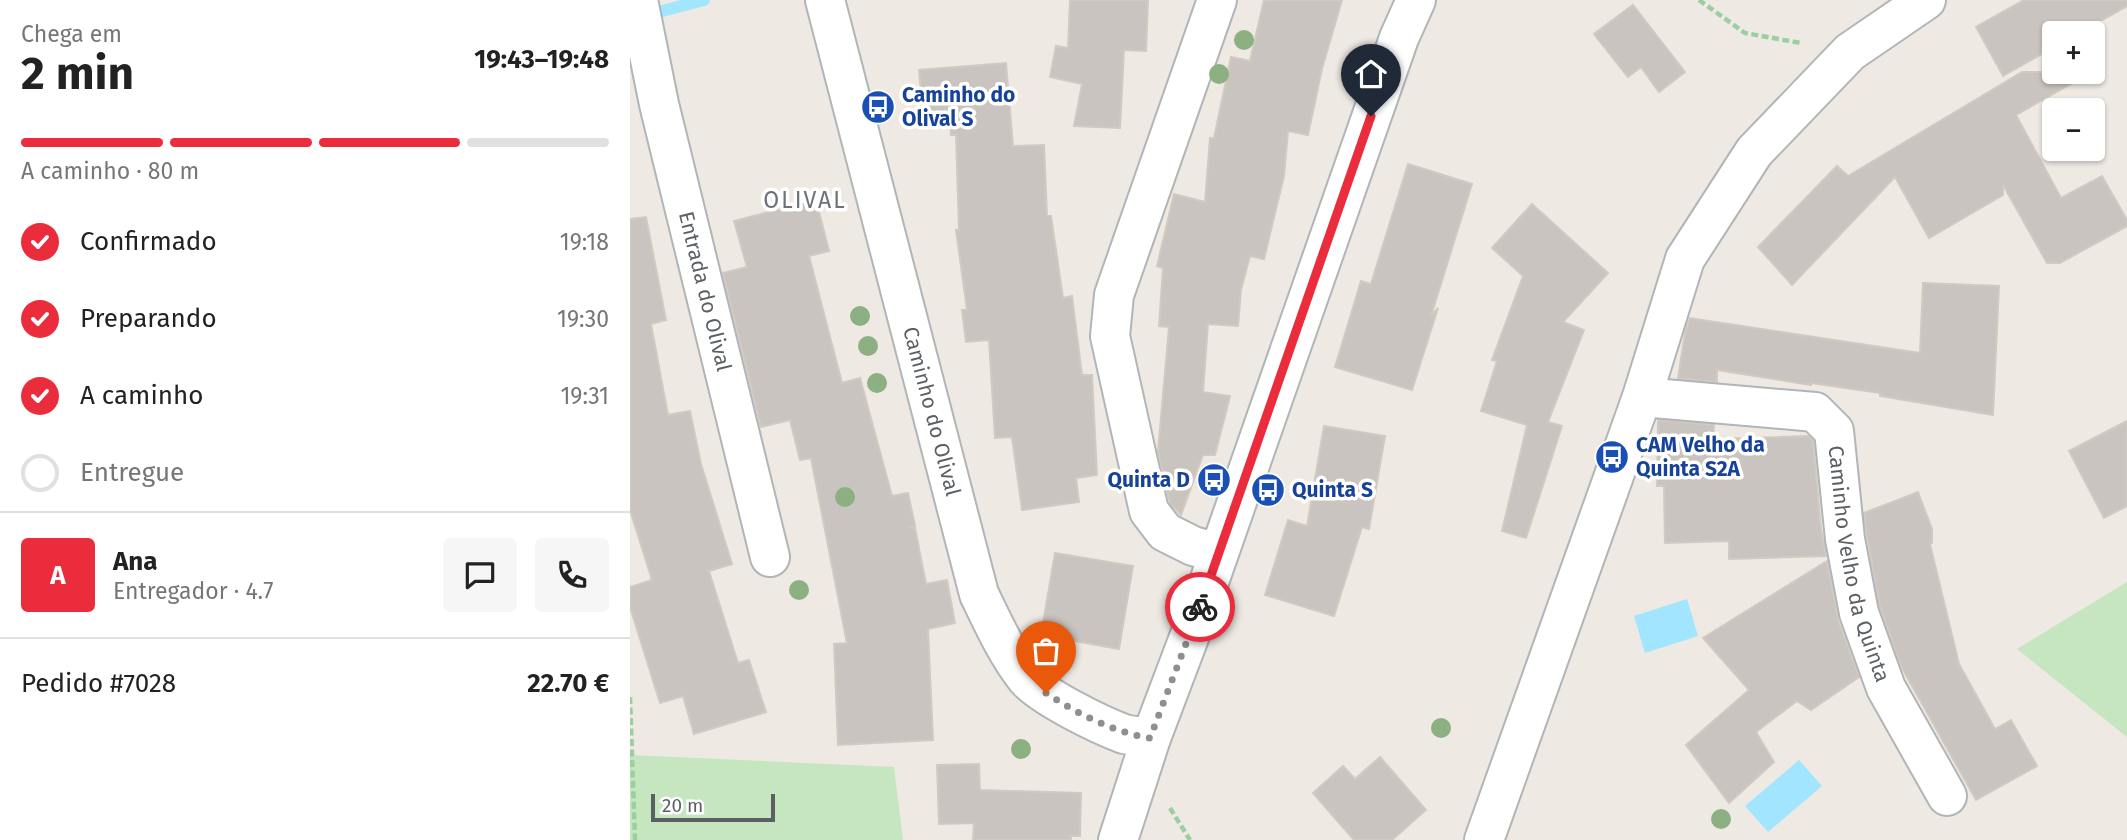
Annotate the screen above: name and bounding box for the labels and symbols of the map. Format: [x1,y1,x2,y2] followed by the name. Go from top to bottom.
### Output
[1341,44,1401,116] pin
[902,82,1015,132] place label: Caminho do Olival S
[859,88,897,126] bus stop icon: Caminho do Olival S
[763,186,847,214] district label: OLIVAL
[673,209,737,374] street label: Entrada do Olival
[897,324,966,499] street label: Caminho do Olival
[1636,432,1765,482] place label: CAM Velho da Quinta S2A
[1593,438,1631,476] bus stop icon: CAM Velho da Quinta S2A
[1823,444,1896,686] street label: Caminho Velho da Quinta
[1195,461,1233,499] bus stop icon: Quinta D
[1107,467,1190,493] place label: Quinta D
[1249,471,1287,509] bus stop icon: Quinta S
[1292,477,1373,503] place label: Quinta S
[1165,572,1235,642] courier
[1016,621,1076,693] pin
[651,791,775,823] scale bar

